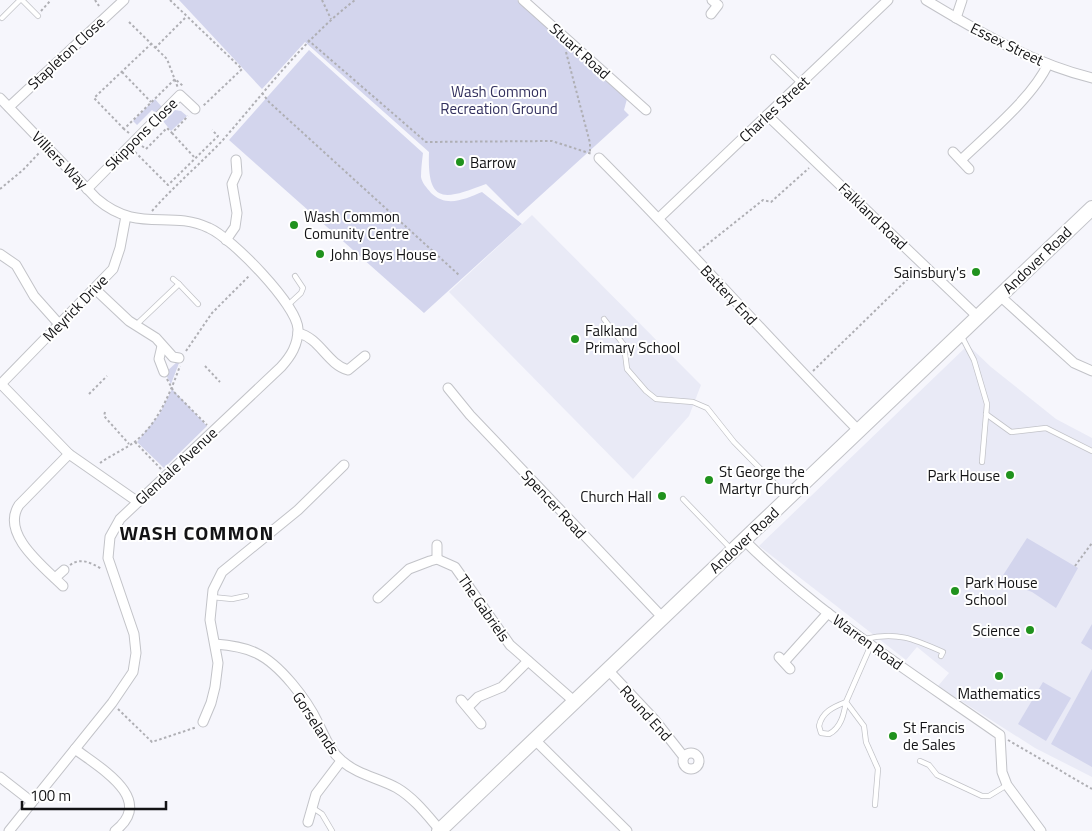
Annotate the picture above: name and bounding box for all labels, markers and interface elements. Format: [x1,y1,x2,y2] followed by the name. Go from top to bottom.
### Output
[22,11,110,95] street label: Stapleton Close
[967,16,1048,72] street label: Essex Street
[544,17,616,85] street label: Stuart Road
[734,70,815,148] street label: Charles Street
[440,80,558,120] park label: Wash Common Recreation Ground
[99,92,183,176] street label: Skippons Close
[26,126,94,194] street label: Villiers Way
[470,151,516,174] place label: Barrow
[454,156,466,168] marker: Barrow
[833,177,913,255] street label: Falkland Road
[304,205,409,245] place label: Wash Common Comunity Centre
[288,219,300,231] marker: Wash Common Comunity Centre
[997,221,1077,299] street label: Andover Road
[330,243,437,266] place label: John Boys House
[314,248,326,260] marker: John Boys House
[695,260,763,330] street label: Battery End
[894,261,966,284] place label: Sainsbury's
[970,266,982,278] marker: Sainsbury's
[37,269,113,347] street label: Meyrick Drive
[585,319,680,359] place label: Falkland Primary School
[569,333,581,345] marker: Falkland Primary School
[130,422,222,510] street label: Glendale Avenue
[719,460,809,500] place label: St George the Martyr Church
[516,464,592,544] street label: Spencer Road
[928,464,1000,487] place label: Park House
[1004,469,1016,481] marker: Park House
[703,474,715,486] marker: St George the Martyr Church
[580,485,652,508] place label: Church Hall
[656,490,668,502] marker: Church Hall
[704,501,784,579] street label: Andover Road
[120,517,274,548] district label: WASH COMMON
[452,569,516,647] street label: The Gabriels
[965,571,1038,611] place label: Park House School
[949,585,961,597] marker: Park House School
[828,609,908,675] street label: Warren Road
[972,619,1020,642] place label: Science
[1024,624,1036,636] marker: Science
[993,670,1005,682] marker: Mathematics
[615,680,677,746] street label: Round End
[957,682,1041,705] place label: Mathematics
[287,687,345,759] street label: Gorselands
[903,716,965,756] place label: St Francis de Sales
[887,730,899,742] marker: St Francis de Sales
[22,778,166,810] scale bar
[30,784,71,807] text: 100 m

